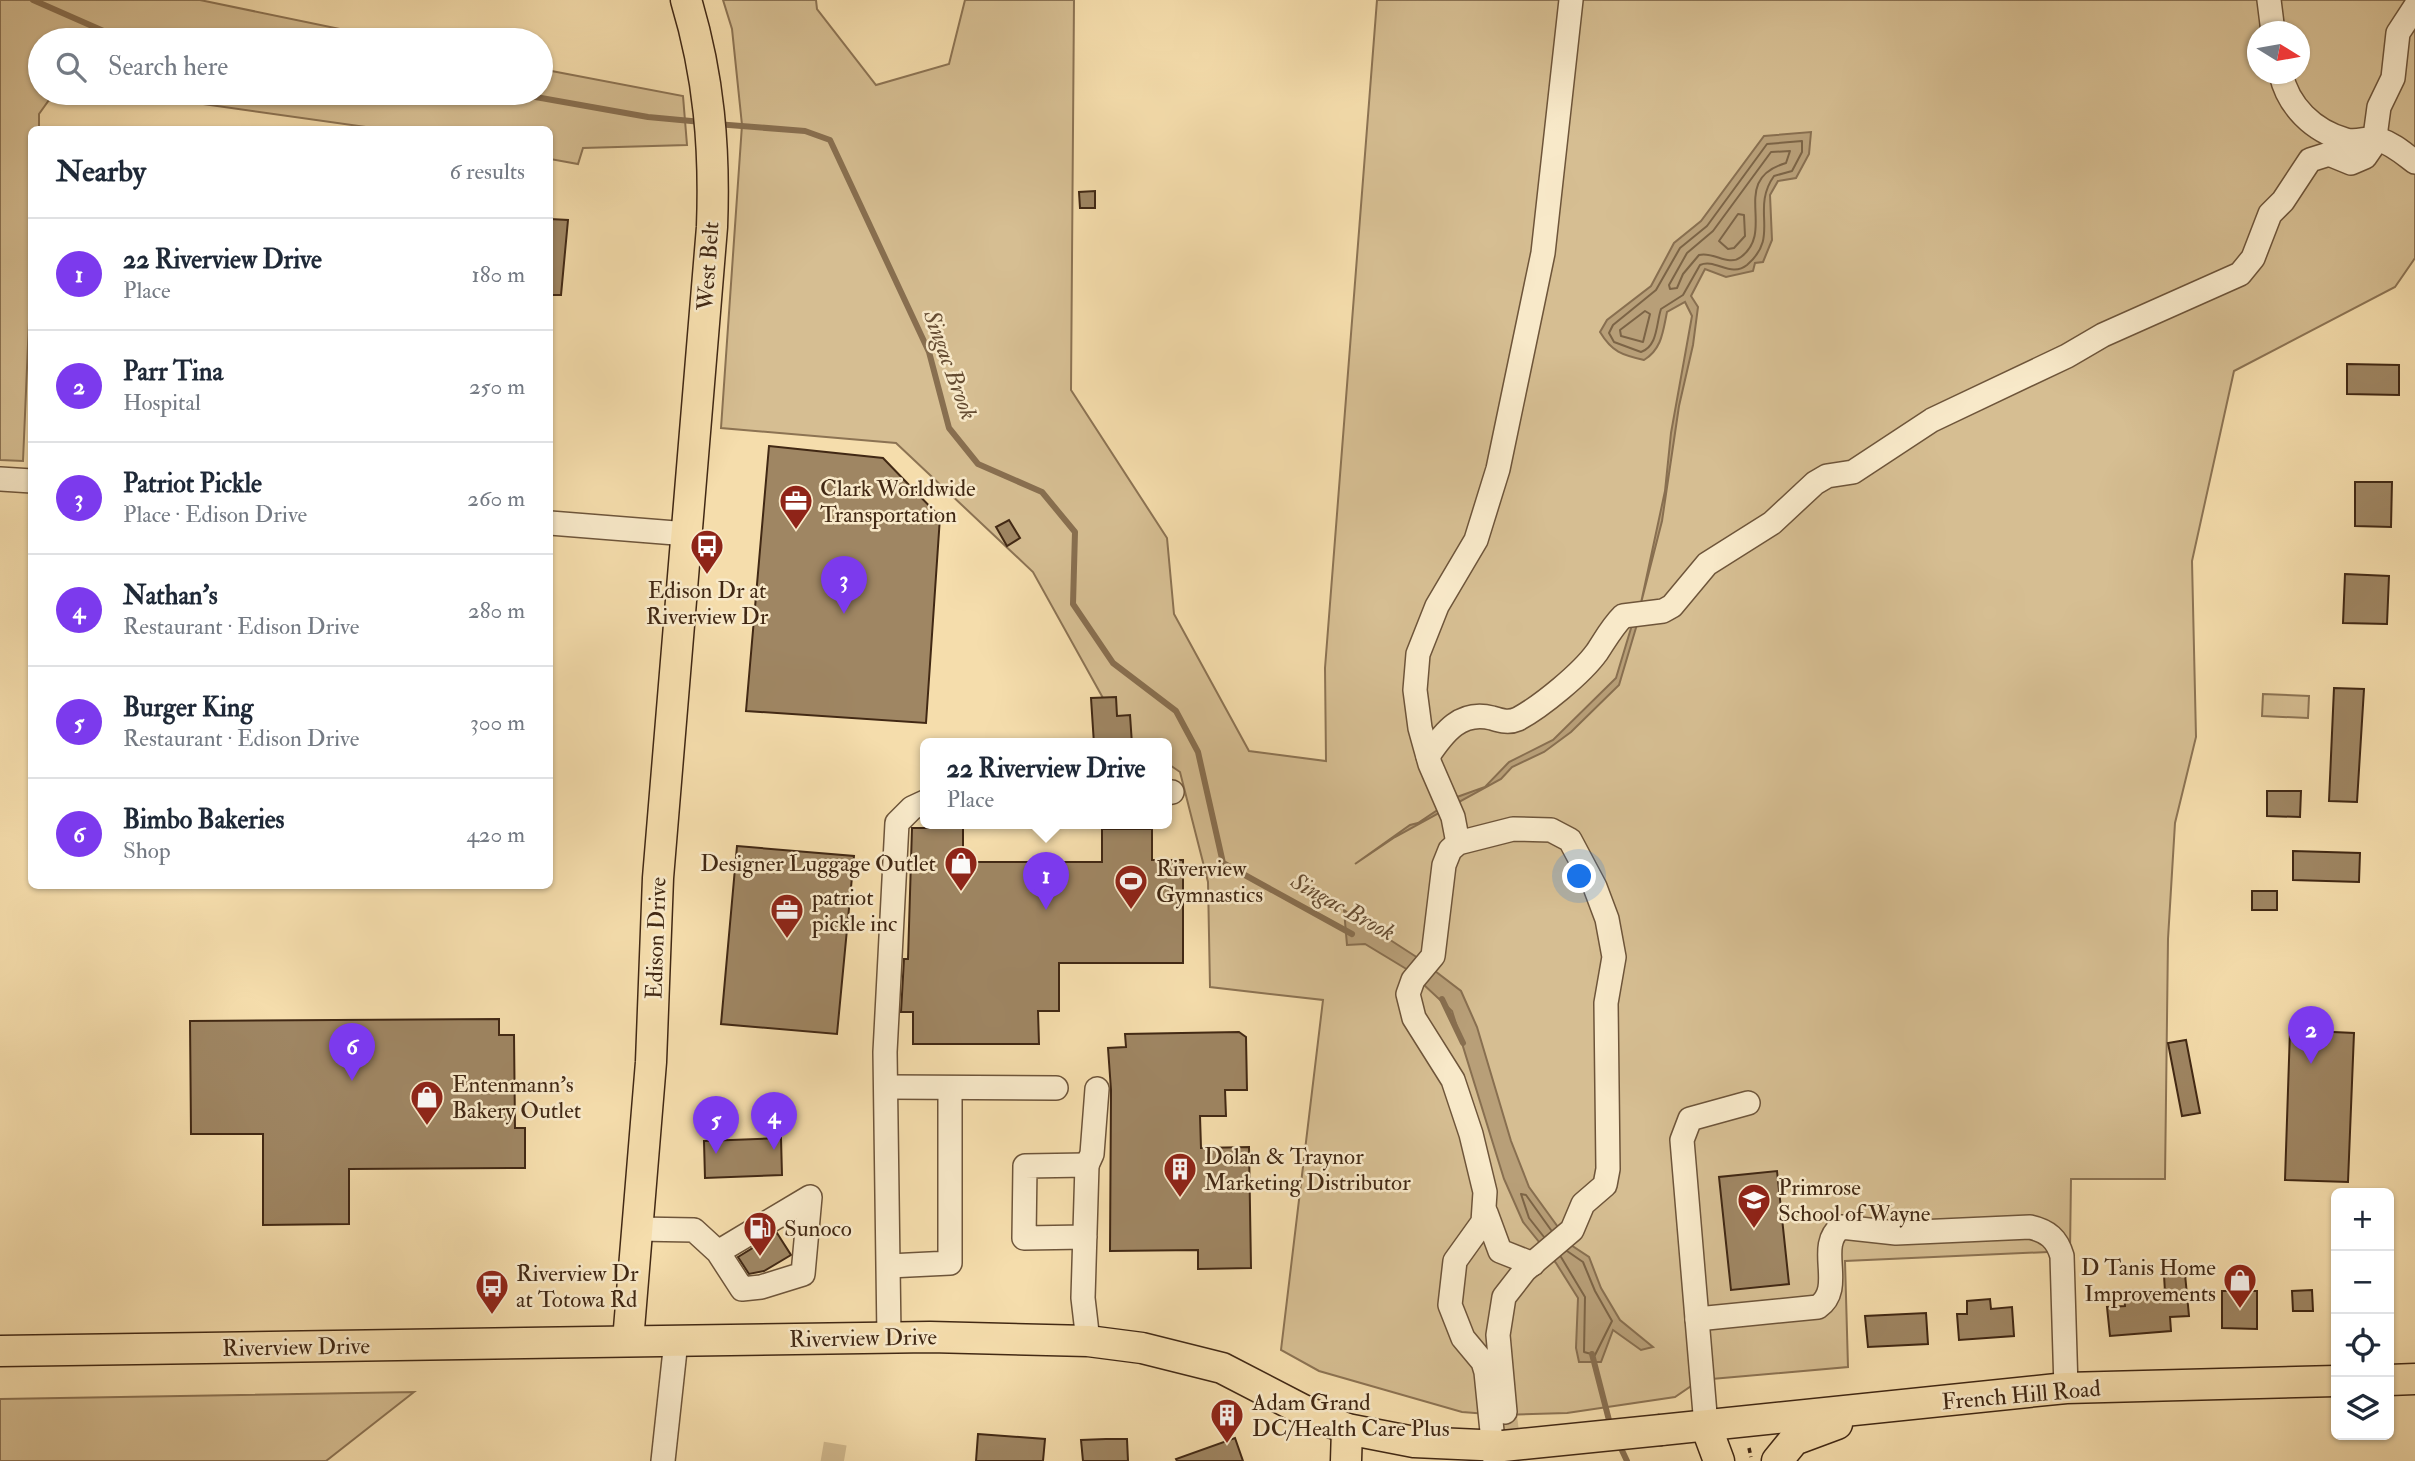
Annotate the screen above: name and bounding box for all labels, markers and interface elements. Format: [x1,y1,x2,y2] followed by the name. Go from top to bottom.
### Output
[2247,21,2310,84] north arrow
[28,28,553,105] search box
[52,48,90,86] icon: search
[108,51,228,83] text: Search here
[56,153,146,190] text: Nearby
[450,157,525,186] text: 6 results
[690,221,726,312] street label: West Belt
[123,244,322,276] text: 22 Riverview Drive
[75,260,83,289] text: 1
[472,260,525,289] text: 180 m
[123,276,171,305] text: Place
[915,305,984,424] water label: Singac Brook
[123,356,223,388] text: Parr Tina
[73,372,85,401] text: 2
[469,372,525,401] text: 250 m
[123,388,201,417] text: Hospital
[123,468,262,500] text: Patriot Pickle
[820,474,976,530] place label: Clark Worldwide Transportation
[777,482,815,531] office icon: Clark Worldwide Transportation
[75,484,83,513] text: 3
[467,484,525,513] text: 260 m
[123,500,307,529] text: Place · Edison Drive
[688,527,726,576] bus stop icon: Edison Dr at Riverview Dr
[821,556,867,614] pin: 3
[646,576,769,631] place label: Edison Dr at Riverview Dr
[123,580,218,612] text: Nathan's
[73,596,85,625] text: 4
[468,596,525,625] text: 280 m
[123,612,359,641] text: Restaurant · Edison Drive
[123,692,253,724] text: Burger King
[74,708,84,737] text: 5
[470,708,525,737] text: 300 m
[123,724,359,753] text: Restaurant · Edison Drive
[920,738,1172,829] popup
[947,753,1145,785] text: 22 Riverview Drive
[947,785,994,814] text: Place
[123,804,285,836] text: Bimbo Bakeries
[73,820,85,849] text: 6
[466,820,525,849] text: 420 m
[123,836,171,865] text: Shop
[942,844,980,893] shop icon: Designer Luggage Outlet
[700,849,936,878] place label: Designer Luggage Outlet
[1023,852,1069,910] pin: 1
[1156,854,1263,909] place label: Riverview Gymnastics
[1562,859,1596,893] your location
[1112,862,1150,911] sports icon: Riverview Gymnastics
[1284,865,1401,948] water label: Singac Brook
[639,876,673,1000] street label: Edison Drive
[811,883,897,939] place label: patriot pickle inc
[768,891,806,940] office icon: patriot pickle inc
[2288,1006,2334,1064] pin: 2
[329,1023,375,1081] pin: 6
[452,1070,581,1125] place label: Entenmann's Bakery Outlet
[408,1078,446,1127] shop icon: Entenmann's Bakery Outlet
[751,1092,797,1150] pin: 4
[693,1096,739,1154] pin: 5
[1204,1142,1411,1197] place label: Dolan & Traynor Marketing Distributor
[1161,1150,1199,1199] building icon: Dolan & Traynor Marketing Distributor
[1778,1173,1931,1228] place label: Primrose School of Wayne
[1735,1181,1773,1230] school or university icon: Primrose School of Wayne
[2331,1188,2394,1440] map controls
[2331,1188,2394,1251] button: +
[741,1209,779,1258] fuel station icon: Sunoco
[784,1214,852,1243] place label: Sunoco
[2331,1251,2394,1314] button: −
[2081,1253,2216,1309] place label: D Tanis Home Improvements
[516,1259,639,1314] place label: Riverview Dr at Totowa Rd
[2221,1261,2259,1310] shop icon: D Tanis Home Improvements
[473,1267,511,1316] bus stop icon: Riverview Dr at Totowa Rd
[2331,1314,2394,1377] button: locate
[789,1322,938,1354] street label: Riverview Drive
[222,1331,371,1363] street label: Riverview Drive
[1940,1374,2102,1416] street label: French Hill Road
[2331,1377,2394,1440] button: layers
[1251,1388,1450,1443] place label: Adam Grand DC/Health Care Plus
[1208,1396,1246,1445] building icon: Adam Grand DC/Health Care Plus

